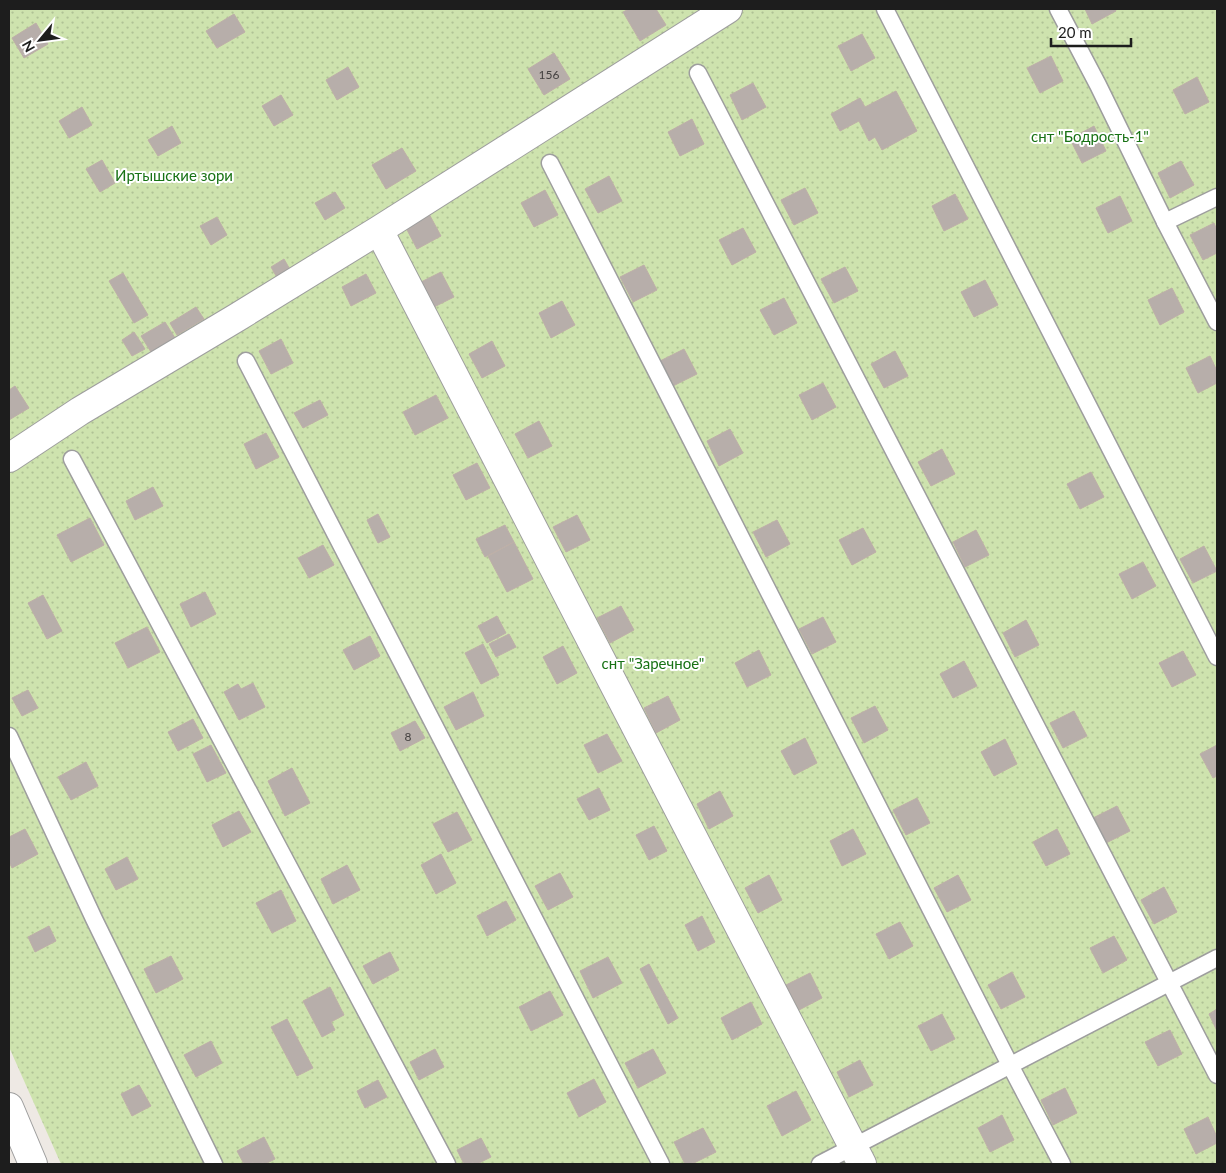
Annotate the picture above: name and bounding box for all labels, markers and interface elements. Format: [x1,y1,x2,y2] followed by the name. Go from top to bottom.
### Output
[15,15,65,65] north arrow
[1051,15,1131,47] scale bar
[1058,23,1092,41] text: 20 m
[18,38,38,55] text: N
[539,67,559,82] house number: 156
[1031,127,1149,145] park label: снт "Бодрость-1"
[115,166,233,184] park label: Иртышские зори
[602,654,704,672] park label: снт "Заречное"
[405,729,412,744] house number: 8

